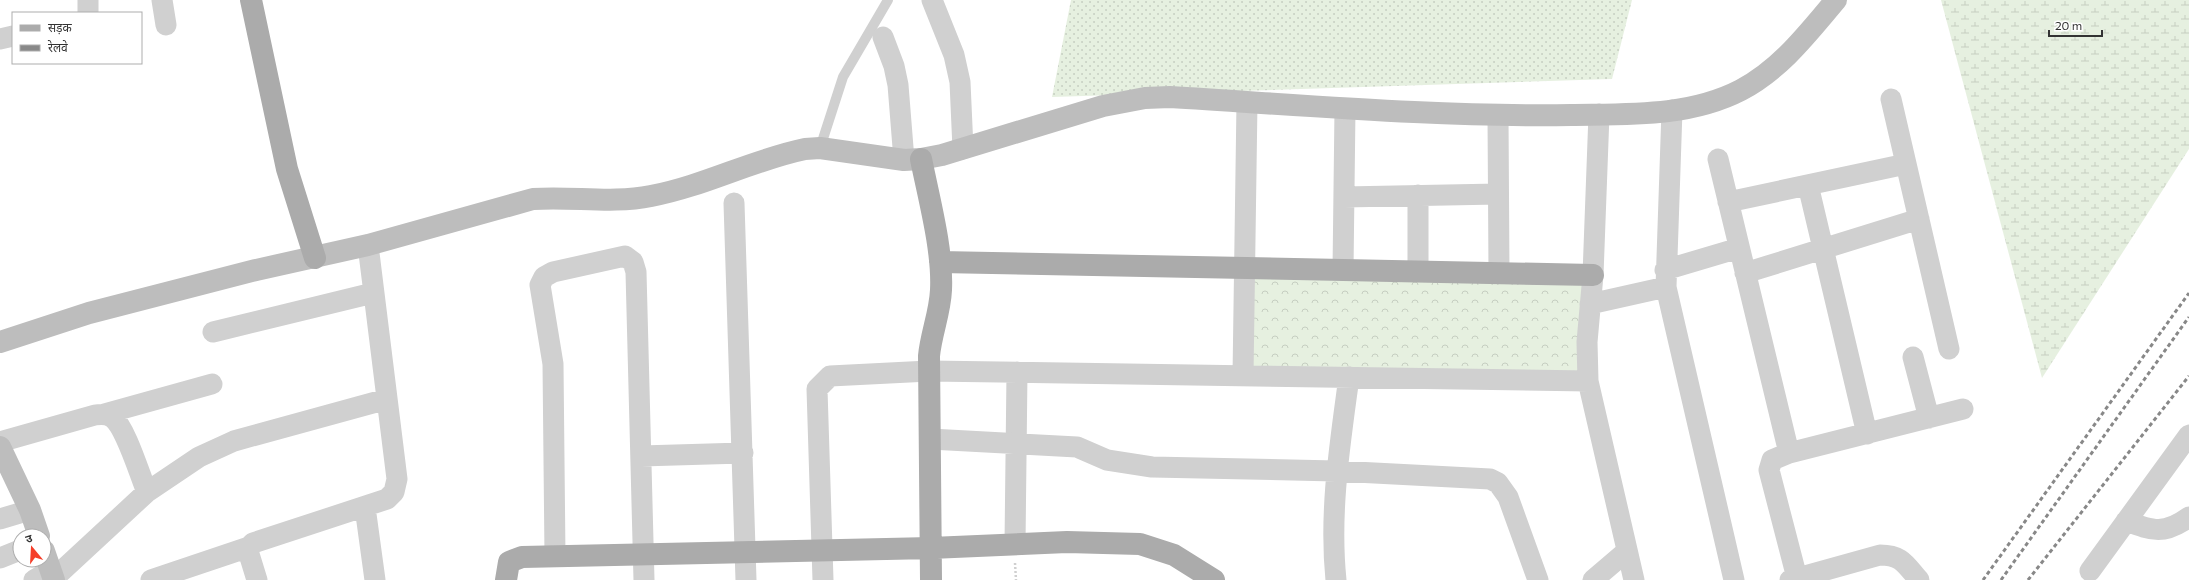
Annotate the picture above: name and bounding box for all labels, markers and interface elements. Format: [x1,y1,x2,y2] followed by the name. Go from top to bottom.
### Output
[12,12,142,64] legend
[2049,12,2102,38] scale bar
[2055,18,2082,32] text: 20 m
[48,20,73,35] text: सड़क
[48,40,68,54] text: रेलवे
[12,528,52,568] north arrow
[24,531,34,545] text: उ

